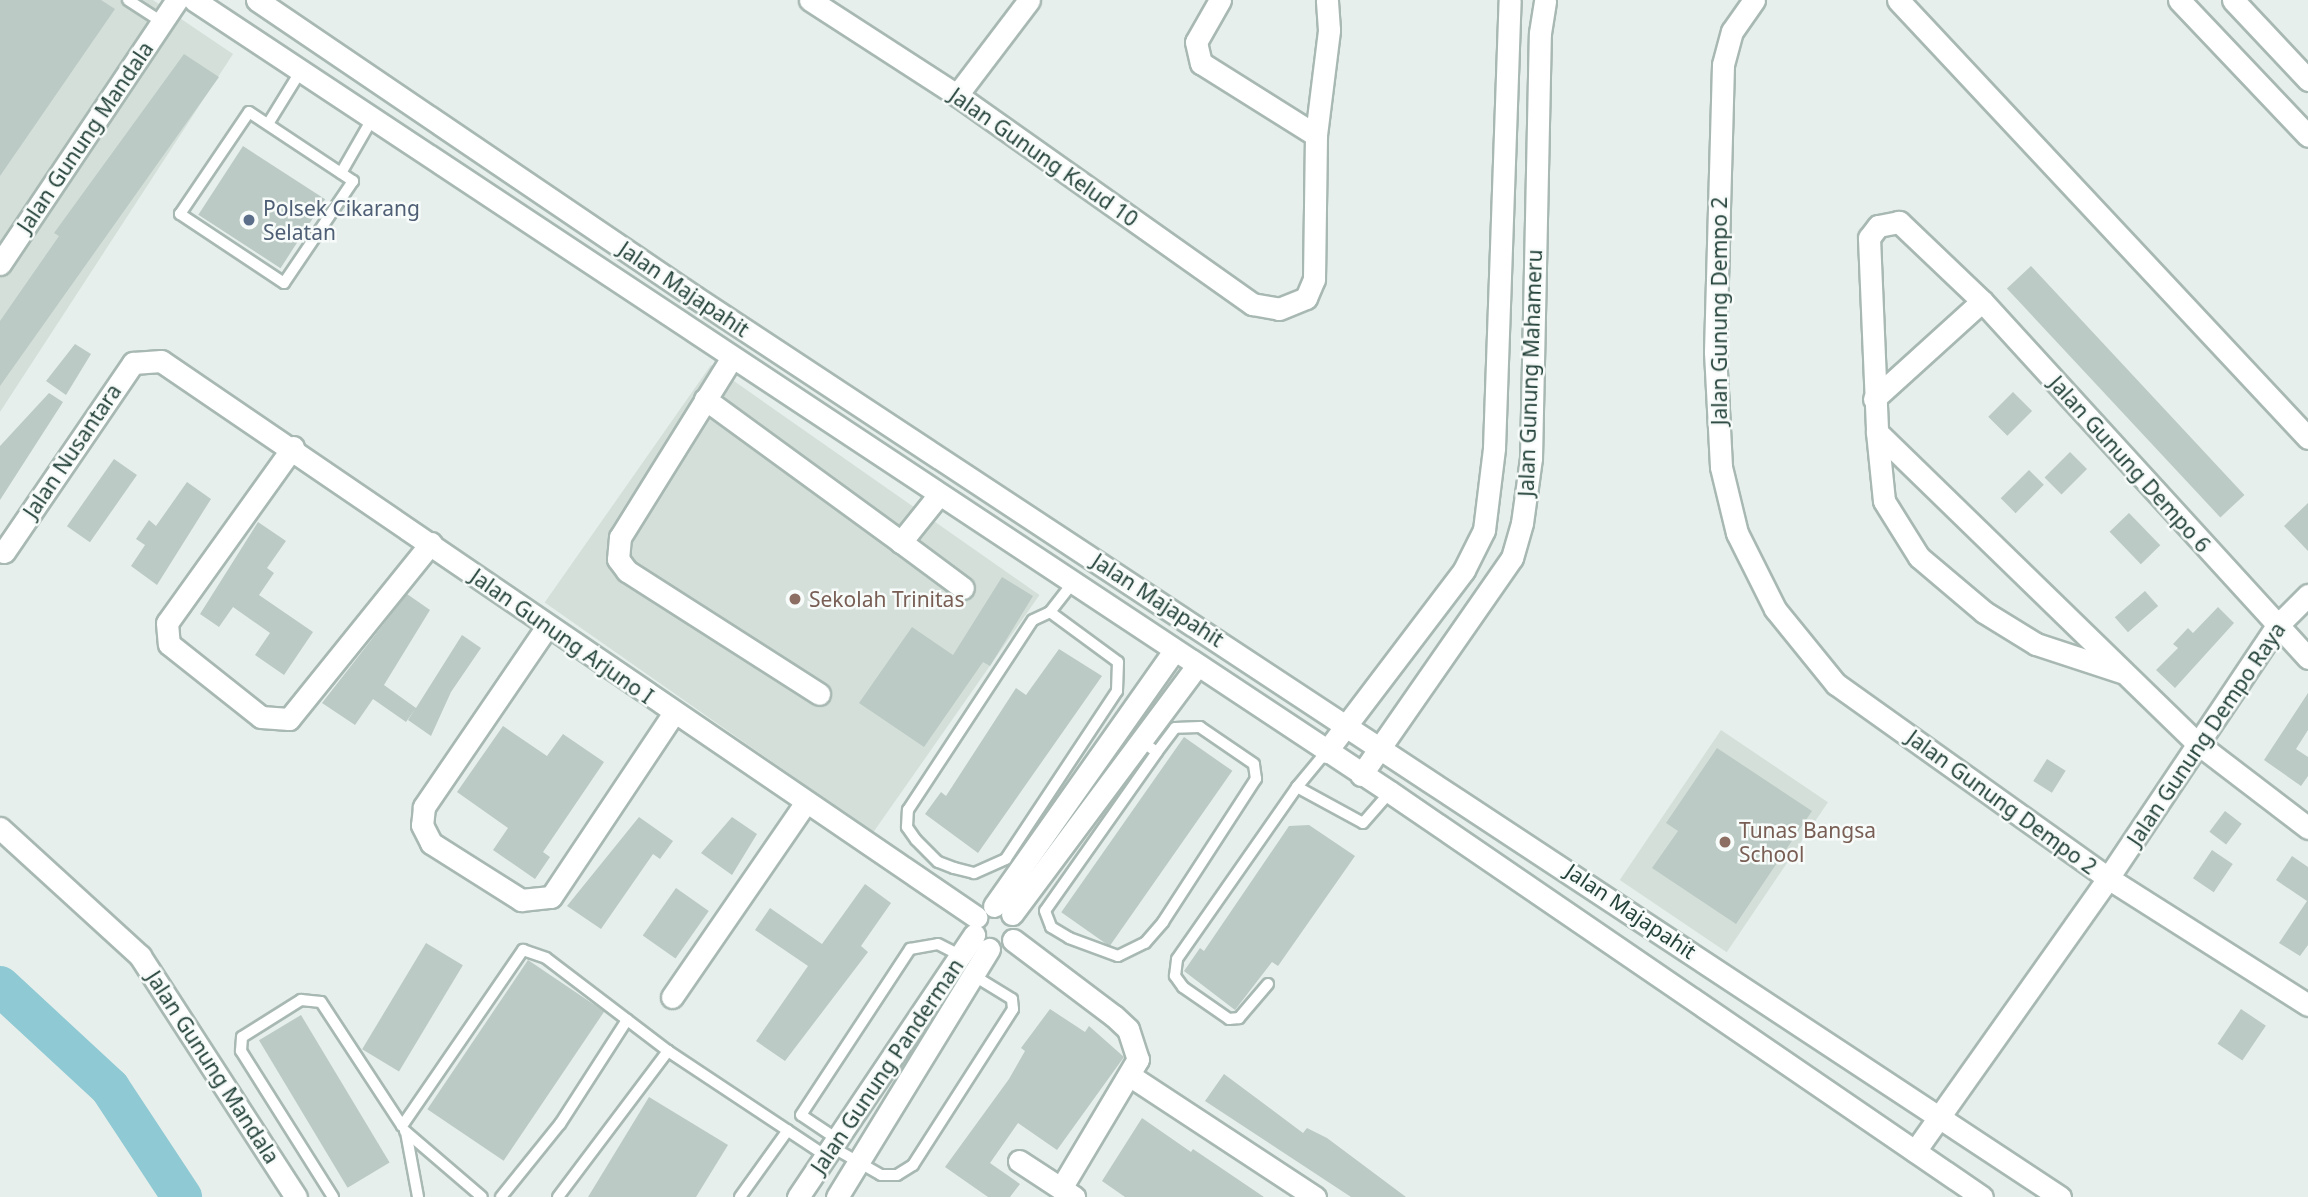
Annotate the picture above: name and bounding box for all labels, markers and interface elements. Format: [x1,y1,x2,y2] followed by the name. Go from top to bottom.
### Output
[12,37,158,237] street label: Jalan Gunung Mandala
[945,82,1143,232] street label: Jalan Gunung Kelud 10
[263,195,420,245] place label: Polsek Cikarang Selatan
[1706,197,1732,425] street label: Jalan Gunung Dempo 2
[241,212,257,228] marker: Polsek Cikarang Selatan
[614,236,754,342] street label: Jalan Majapahit
[1513,249,1547,497] street label: Jalan Gunung Mahameru
[2044,371,2216,557] street label: Jalan Gunung Dempo 6
[18,379,126,523] street label: Jalan Nusantara
[1087,548,1229,652] street label: Jalan Majapahit
[466,563,658,709] street label: Jalan Gunung Arjuno I
[809,586,964,612] place label: Sekolah Trinitas
[787,591,803,607] marker: Sekolah Trinitas
[2122,618,2290,850] street label: Jalan Gunung Dempo Raya
[1902,725,2102,879] street label: Jalan Gunung Dempo 2
[1739,817,1876,867] place label: Tunas Bangsa School
[1717,834,1733,850] marker: Tunas Bangsa School
[1561,858,1701,964] street label: Jalan Majapahit
[806,954,968,1178] street label: Jalan Gunung Panderman
[141,966,285,1168] street label: Jalan Gunung Mandala

